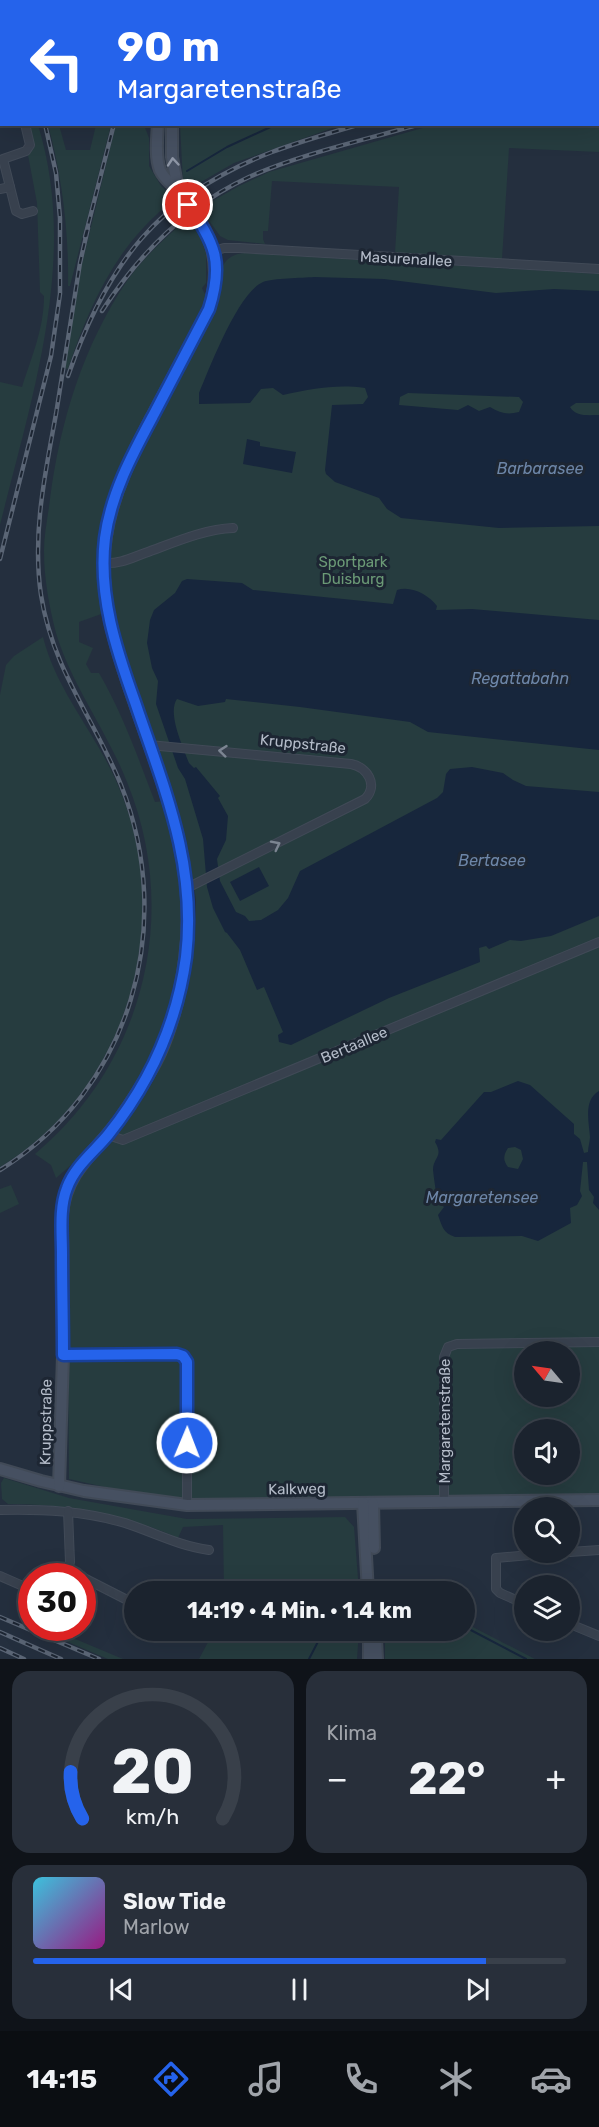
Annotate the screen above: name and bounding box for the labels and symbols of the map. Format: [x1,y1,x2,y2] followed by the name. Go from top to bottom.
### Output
[167,157,180,166] one-way arrow
[162,179,213,230] pin
[359,248,453,270] street label: Masurenallee
[497,459,583,478] water label: Barbarasee
[318,553,388,588] park label: Sportpark Duisburg
[471,669,569,688] water label: Regattabahn
[259,731,347,757] street label: Kruppstraße
[219,745,228,758] one-way arrow
[270,840,281,852] one-way arrow
[458,851,526,870] water label: Bertasee
[318,1023,390,1067] street label: Bertaallee
[426,1188,538,1207] water label: Margaretensee
[514,1341,580,1407] north arrow
[436,1359,454,1483] street label: Margaretenstraße
[36,1379,56,1465] street label: Kruppstraße
[155,1411,219,1475] position arrow
[268,1479,326,1499] street label: Kalkweg
[18,1563,96,1641] speed limit sign: 30

